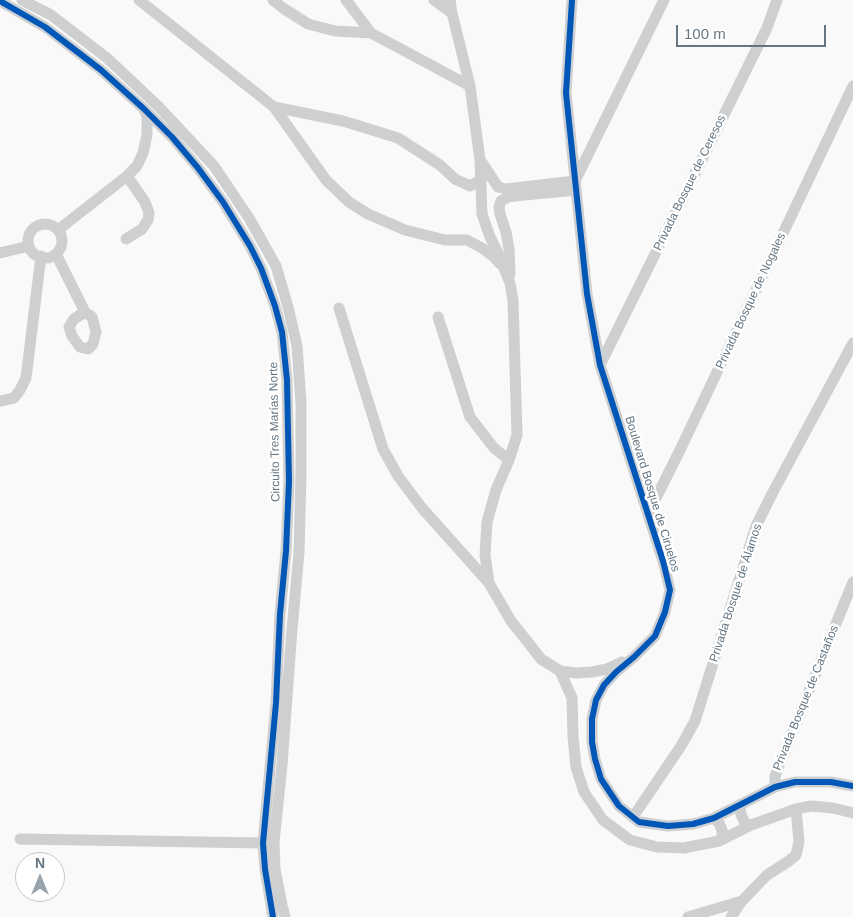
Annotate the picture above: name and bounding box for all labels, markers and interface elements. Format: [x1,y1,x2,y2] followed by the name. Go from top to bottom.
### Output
[678,15,828,47] scale bar
[684,25,726,42] text: 100 m
[651,113,729,253] street label: Privada Bosque de Ceresos
[713,231,789,371] street label: Privada Bosque de Nogales
[267,362,283,502] street label: Circuito Tres Marías Norte
[621,414,683,574] street label: Boulevard Bosque de Ciruelos
[707,522,765,664] street label: Privada Bosque de Álamos
[770,623,842,773] street label: Privada Bosque de Castaños
[15,852,65,902] north arrow
[35,855,45,871] text: N

